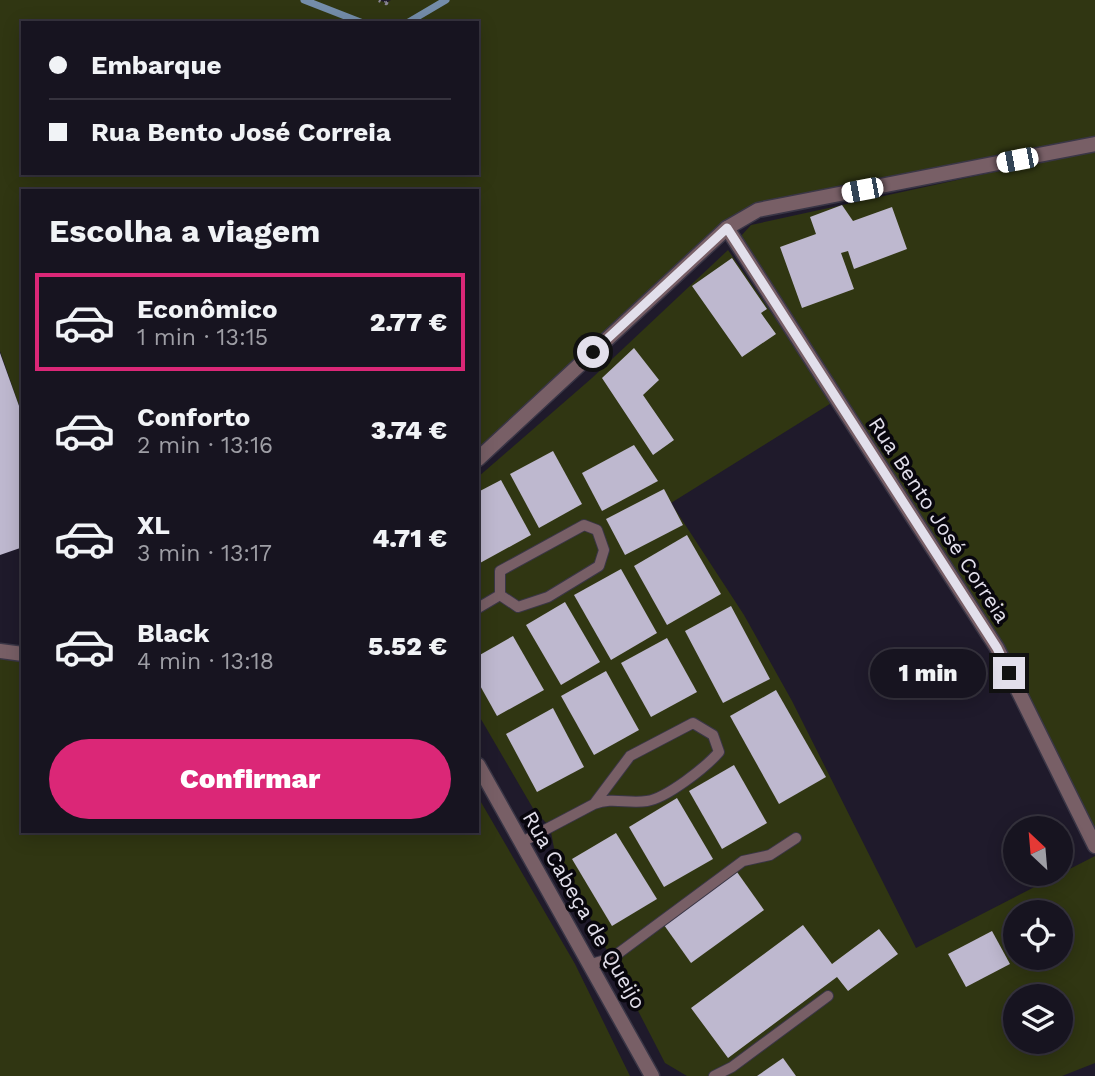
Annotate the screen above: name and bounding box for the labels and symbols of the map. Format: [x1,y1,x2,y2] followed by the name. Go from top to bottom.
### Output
[995,146,1040,174] car
[840,176,885,204] car
[577,336,609,368] route start
[864,412,1015,627] street label: Rua Bento José Correia
[869,648,984,698] callout: 1 min
[993,657,1025,689] route end
[518,806,651,1013] street label: Rua Cabeça de Queijo
[1003,816,1073,886] north arrow

